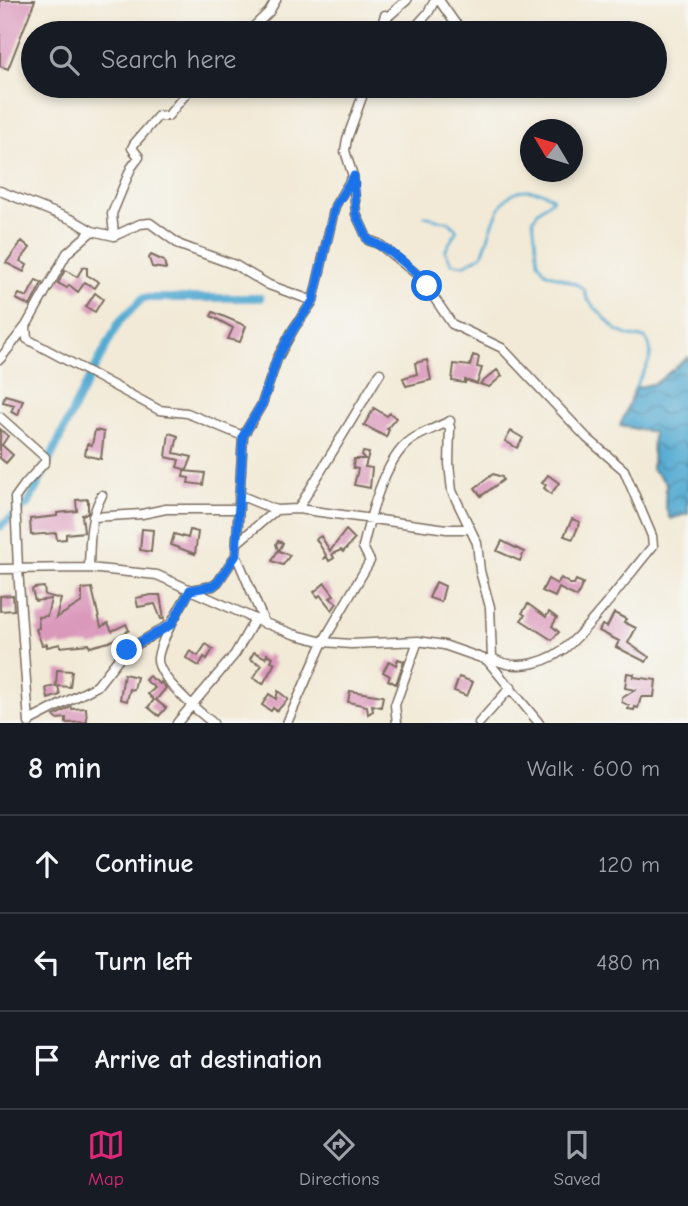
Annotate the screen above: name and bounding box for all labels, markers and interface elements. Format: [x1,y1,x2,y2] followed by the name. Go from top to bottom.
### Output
[21,21,667,98] search box
[45,41,83,79] icon: search
[101,45,236,75] text: Search here
[520,119,583,182] north arrow
[411,270,442,301] route start
[111,634,142,665] route end
[28,751,102,786] text: 8 min
[527,755,660,782] text: Walk · 600 m
[28,845,66,883] icon: ahead
[95,849,193,879] text: Continue
[598,851,660,878] text: 120 m
[28,943,66,981] icon: left
[95,947,192,977] text: Turn left
[596,949,660,976] text: 480 m
[28,1041,66,1079] icon: arrive
[95,1045,322,1075] text: Arrive at destination
[87,1126,125,1190] tab: Map
[299,1126,379,1190] tab: Directions
[554,1126,601,1190] tab: Saved

